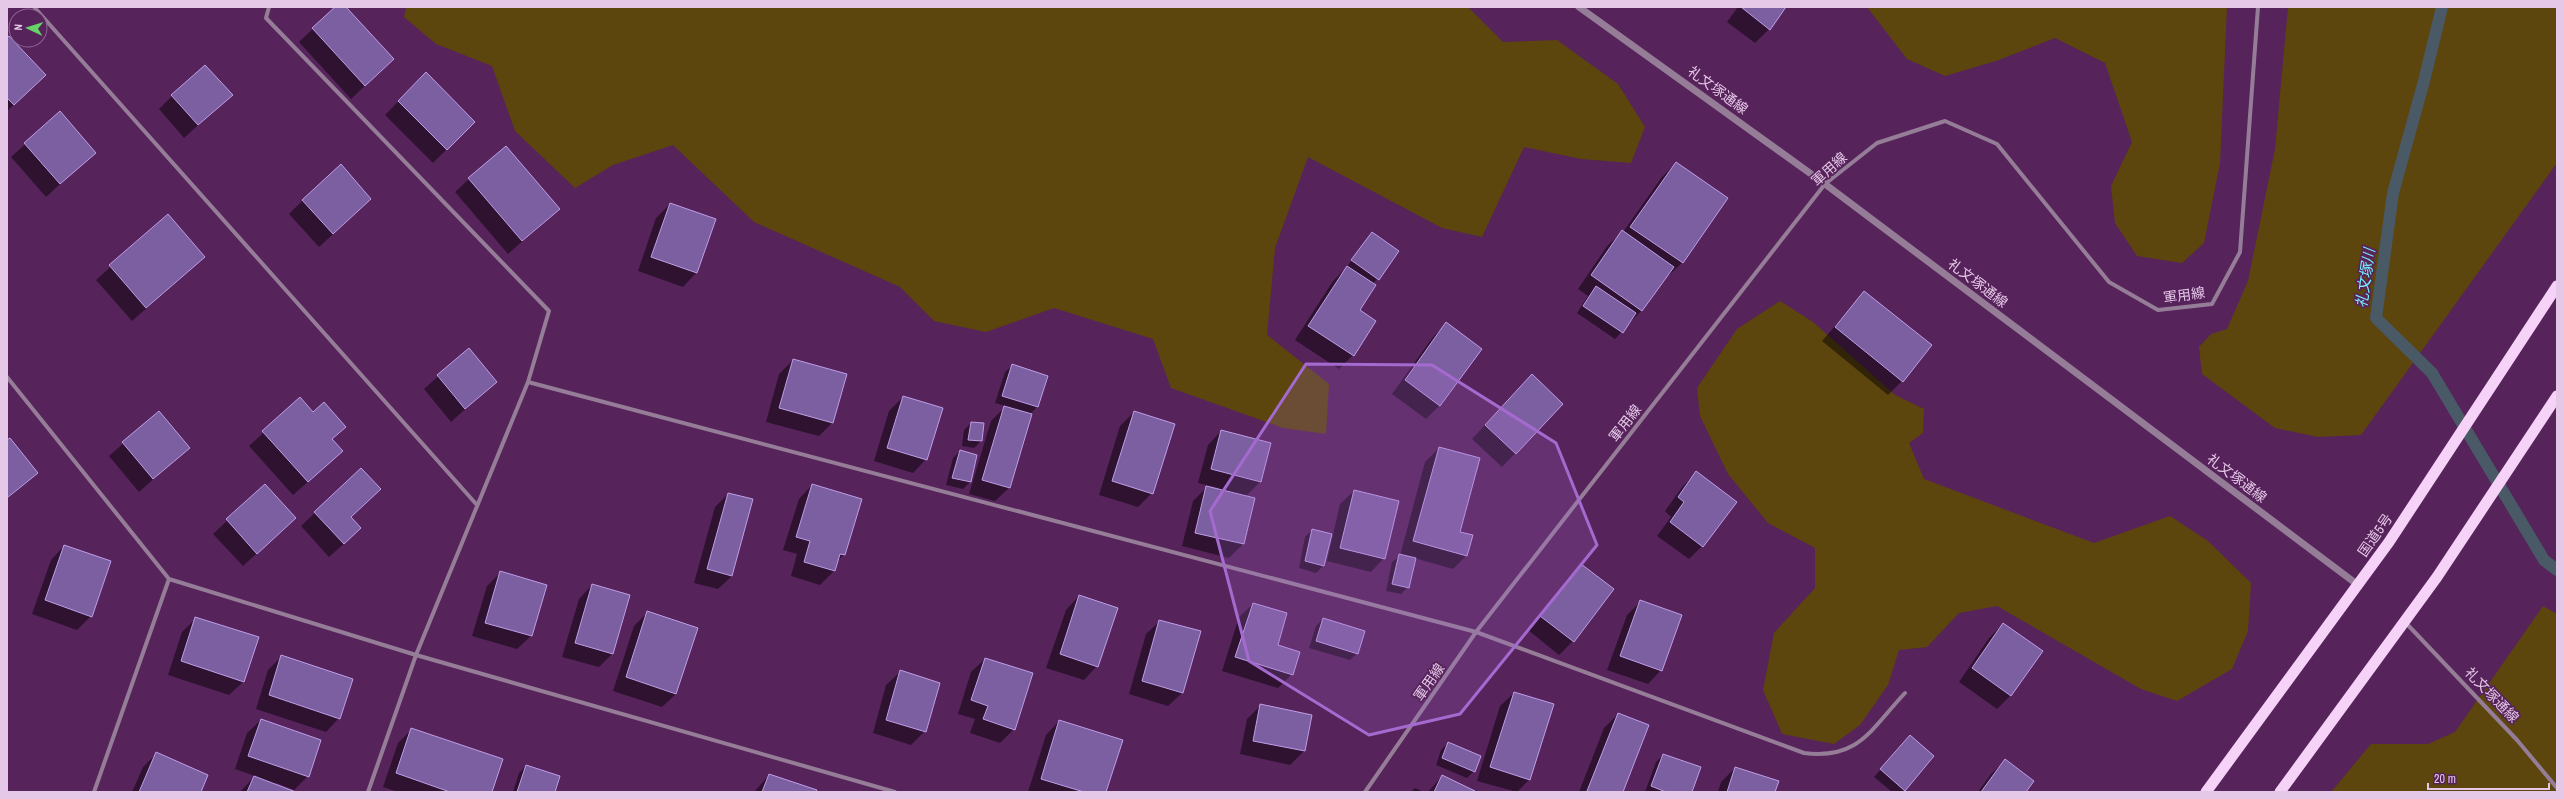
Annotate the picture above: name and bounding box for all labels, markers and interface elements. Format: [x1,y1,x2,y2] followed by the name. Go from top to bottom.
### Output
[8,8,48,48] north arrow
[11,24,25,31] text: N
[1684,62,1752,118] street label: 礼文塚通線
[1807,148,1851,190] street label: 軍用線
[2350,245,2380,309] water label: 礼文塚川
[1945,255,2011,311] street label: 礼文塚通線
[2162,283,2206,307] street label: 軍用線
[1605,401,1645,445] street label: 軍用線
[2204,450,2270,506] street label: 礼文塚通線
[2354,510,2396,560] street label: 国道5号
[1410,660,1448,704] street label: 軍用線
[2461,664,2523,726] street label: 礼文塚通線
[2428,765,2549,791] scale bar
[2434,771,2456,787] text: 20 m

